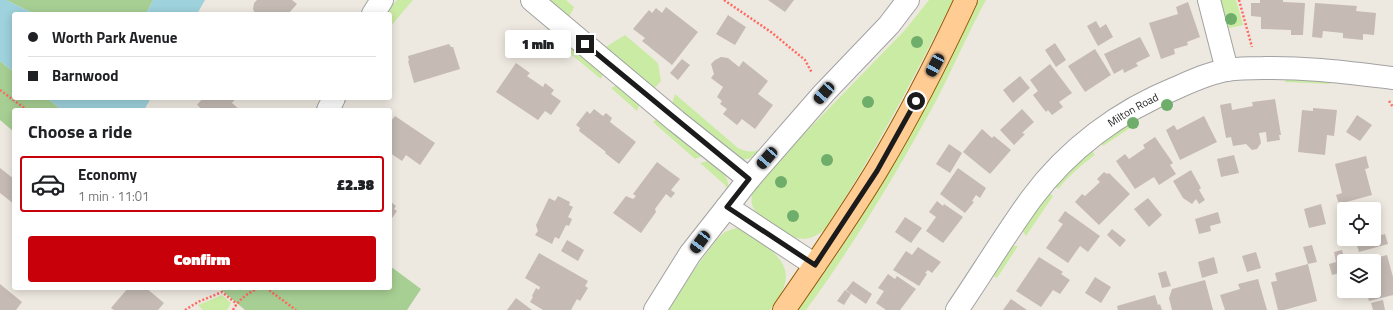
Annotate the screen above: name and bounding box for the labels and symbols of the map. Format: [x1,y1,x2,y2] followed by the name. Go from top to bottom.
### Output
[505,30,571,58] callout: 1 min
[576,35,594,53] route end
[924,52,946,78] car
[812,80,836,106] car
[1104,89,1161,131] street label: Milton Road
[907,92,925,110] route start
[755,145,779,171] car
[688,229,712,255] car

